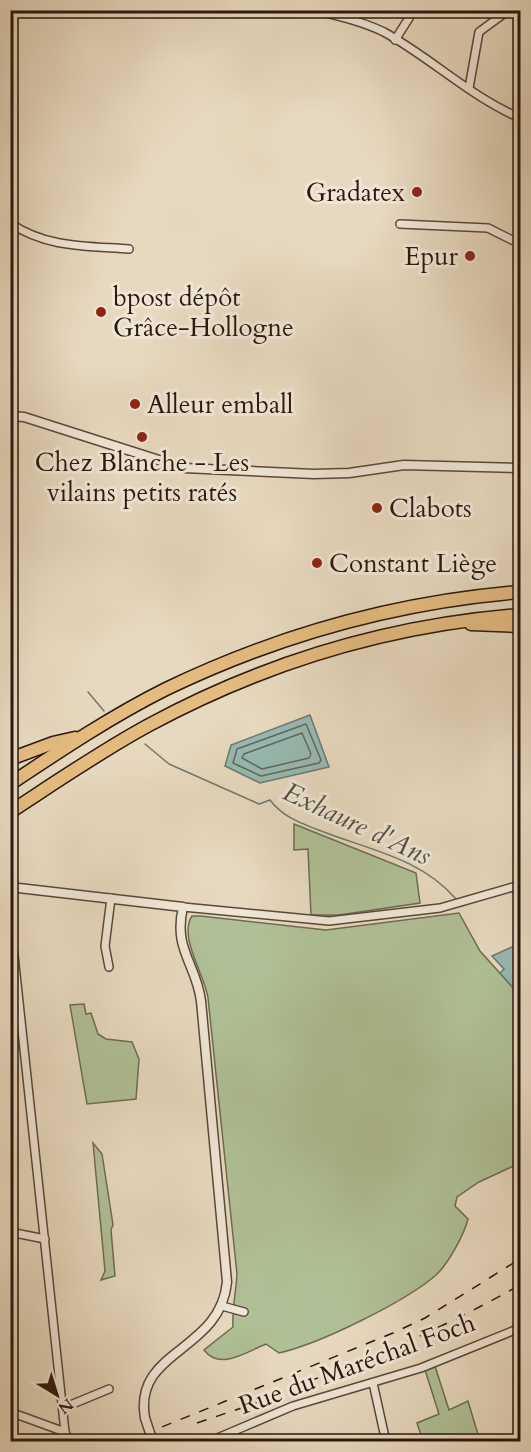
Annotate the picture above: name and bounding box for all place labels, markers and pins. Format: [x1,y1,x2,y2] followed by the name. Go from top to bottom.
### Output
[306,175,405,210] place label: Gradatex
[410,185,424,199] marker: Gradatex
[404,239,459,274] place label: Epur
[463,249,477,263] marker: Epur
[113,280,294,345] place label: bpost dépôt Grâce-Hollogne
[94,305,108,319] marker: bpost dépôt Grâce-Hollogne
[147,387,294,422] place label: Alleur emball
[128,397,142,411] marker: Alleur emball
[135,430,149,444] marker: Chez Blanche - Les vilains petits ratés
[35,445,249,510] place label: Chez Blanche - Les vilains petits ratés
[389,491,472,526] place label: Clabots
[370,501,384,515] marker: Clabots
[329,546,497,581] place label: Constant Liège
[310,556,324,570] marker: Constant Liège

